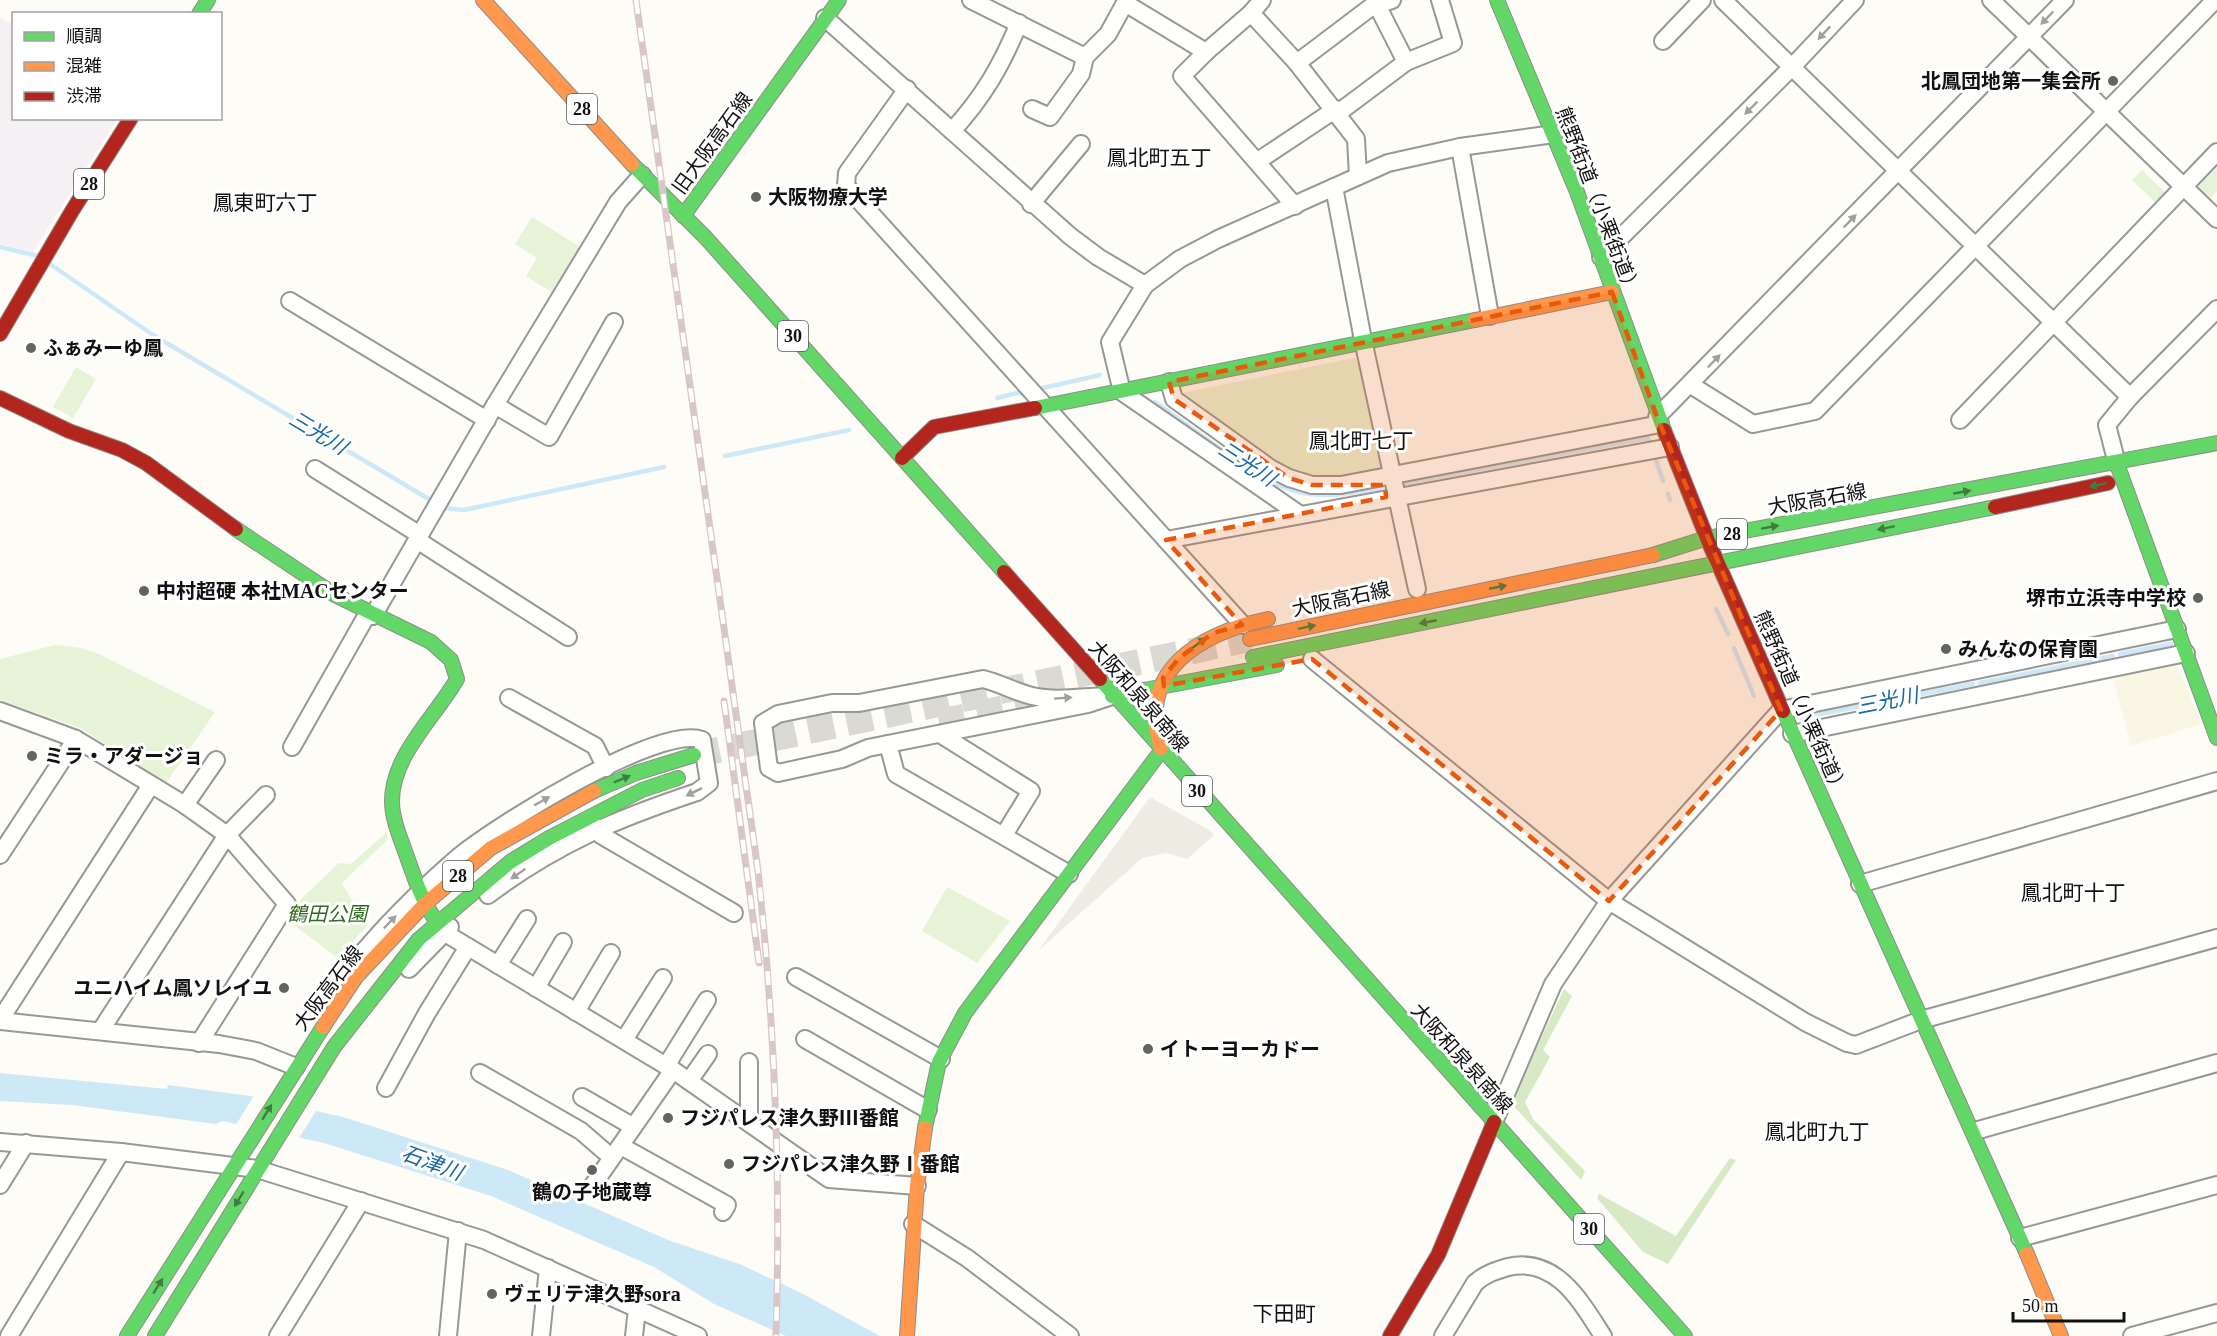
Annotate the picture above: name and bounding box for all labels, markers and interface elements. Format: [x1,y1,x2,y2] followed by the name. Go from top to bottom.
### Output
[2040,11,2054,26] one-way arrow
[12,12,222,120] legend
[66,26,102,46] text: 順調
[1817,26,1831,41] one-way arrow
[66,56,102,76] text: 混雑
[1921,70,2101,92] place label: 北鳳団地第一集会所
[2106,74,2120,88] marker: 北鳳団地第一集会所
[66,86,102,106] text: 渋滞
[668,88,756,198] street label: 旧大阪高石線
[567,94,597,124] road number: 28
[1744,101,1758,115] one-way arrow
[1552,104,1644,298] street label: 熊野街道（小栗街道）
[1107,146,1212,170] district label: 鳳北町五丁
[74,169,104,199] road number: 28
[768,186,888,208] place label: 大阪物療大学
[749,190,763,204] marker: 大阪物療大学
[213,191,318,215] district label: 鳳東町六丁
[1842,215,1856,229] one-way arrow
[778,321,808,351] road number: 30
[43,337,163,359] place label: ふぁみーゆ鳳
[24,341,38,355] marker: ふぁみーゆ鳳
[1706,354,1720,368] one-way arrow
[285,406,353,461] water label: 三光川
[1309,429,1414,453] district label: 鳳北町七丁
[1214,437,1282,492] water label: 三光川
[1766,479,1868,519] street label: 大阪高石線
[2088,481,2107,490] one-way arrow
[1952,487,1971,496] one-way arrow
[1717,519,1747,549] road number: 28
[1761,522,1780,531] one-way arrow
[1877,524,1896,533] one-way arrow
[1290,578,1392,620] street label: 大阪高石線
[156,580,409,602] place label: 中村超硬 本社MACセンター
[1488,582,1507,591] one-way arrow
[137,584,151,598] marker: 中村超硬 本社MACセンター
[2026,587,2186,609] place label: 堺市立浜寺中学校
[2191,591,2205,605] marker: 堺市立浜寺中学校
[1750,607,1852,799] street label: 熊野街道（小栗街道）
[1418,618,1437,627] one-way arrow
[1297,621,1316,631] one-way arrow
[1085,636,1193,756] street label: 大阪和泉泉南線
[1192,638,1207,650] one-way arrow
[1958,638,2098,660] place label: みんなの保育園
[1939,642,1953,656] marker: みんなの保育園
[1854,683,1922,719] water label: 三光川
[1054,693,1073,702] one-way arrow
[44,745,204,767] place label: ミラ・アダージョ
[25,749,39,763] marker: ミラ・アダージョ
[613,774,631,783] one-way arrow
[1182,776,1212,806] road number: 30
[685,787,702,796] one-way arrow
[534,796,551,806] one-way arrow
[443,861,473,891] road number: 28
[510,868,526,880] one-way arrow
[2021,881,2126,905] district label: 鳳北町十丁
[287,903,370,925] park label: 鶴田公園
[382,915,396,929] one-way arrow
[289,941,367,1035] street label: 大阪高石線
[73,977,272,999] place label: ユニハイム鳳ソレイユ
[277,981,291,995] marker: ユニハイム鳳ソレイユ
[1407,999,1517,1117] street label: 大阪和泉泉南線
[1160,1038,1320,1060] place label: イトーヨーカドー
[1141,1042,1155,1056] marker: イトーヨーカドー
[262,1104,273,1120] one-way arrow
[680,1107,899,1129] place label: フジパレス津久野Ⅲ番館
[661,1111,675,1125] marker: フジパレス津久野Ⅲ番館
[1765,1120,1870,1144] district label: 鳳北町九丁
[398,1141,468,1186] water label: 石津川
[741,1153,960,1175] place label: フジパレス津久野Ⅰ番館
[722,1157,736,1171] marker: フジパレス津久野Ⅰ番館
[585,1163,599,1177] marker: 鶴の子地蔵尊
[532,1181,652,1203] place label: 鶴の子地蔵尊
[233,1191,244,1207] one-way arrow
[1574,1214,1604,1244] road number: 30
[153,1278,164,1295] one-way arrow
[504,1283,681,1305] place label: ヴェリテ津久野sora
[2013,1285,2124,1323] scale bar
[485,1287,499,1301] marker: ヴェリテ津久野sora
[2022,1296,2059,1316] text: 50 m
[1253,1302,1316,1326] district label: 下田町

